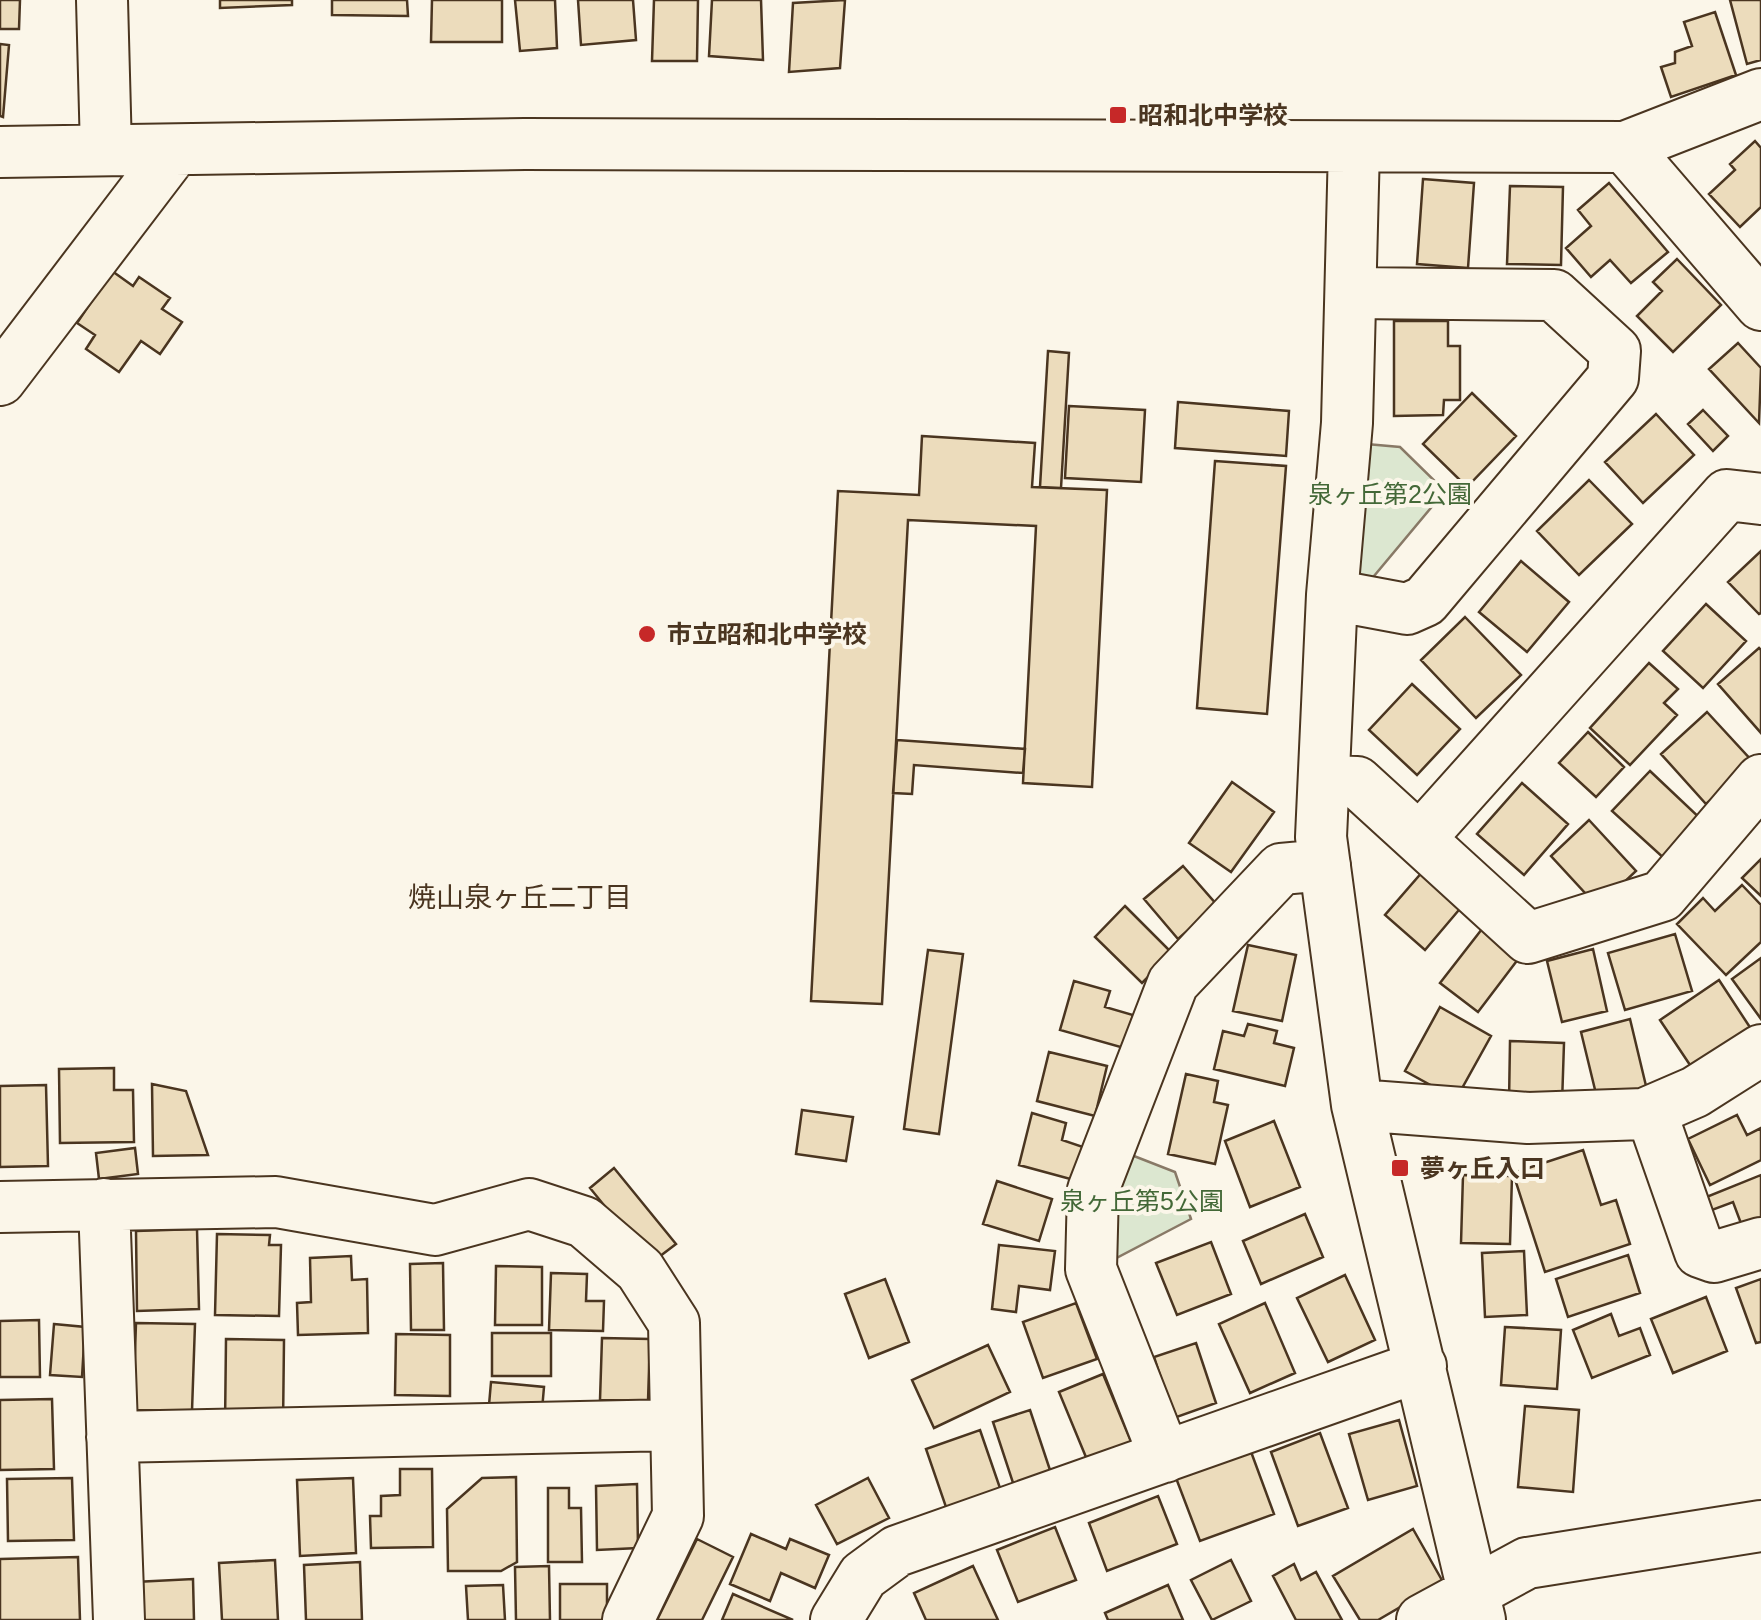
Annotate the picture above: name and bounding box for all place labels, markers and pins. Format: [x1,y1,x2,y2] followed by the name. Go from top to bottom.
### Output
[1138,101,1288,129] place label: 昭和北中学校
[1107,104,1129,126] marker: 昭和北中学校
[667,620,867,648] place label: 市立昭和北中学校
[636,623,658,645] marker: 市立昭和北中学校
[1420,1154,1545,1182] place label: 夢ヶ丘入口
[1389,1157,1411,1179] marker: 夢ヶ丘入口

